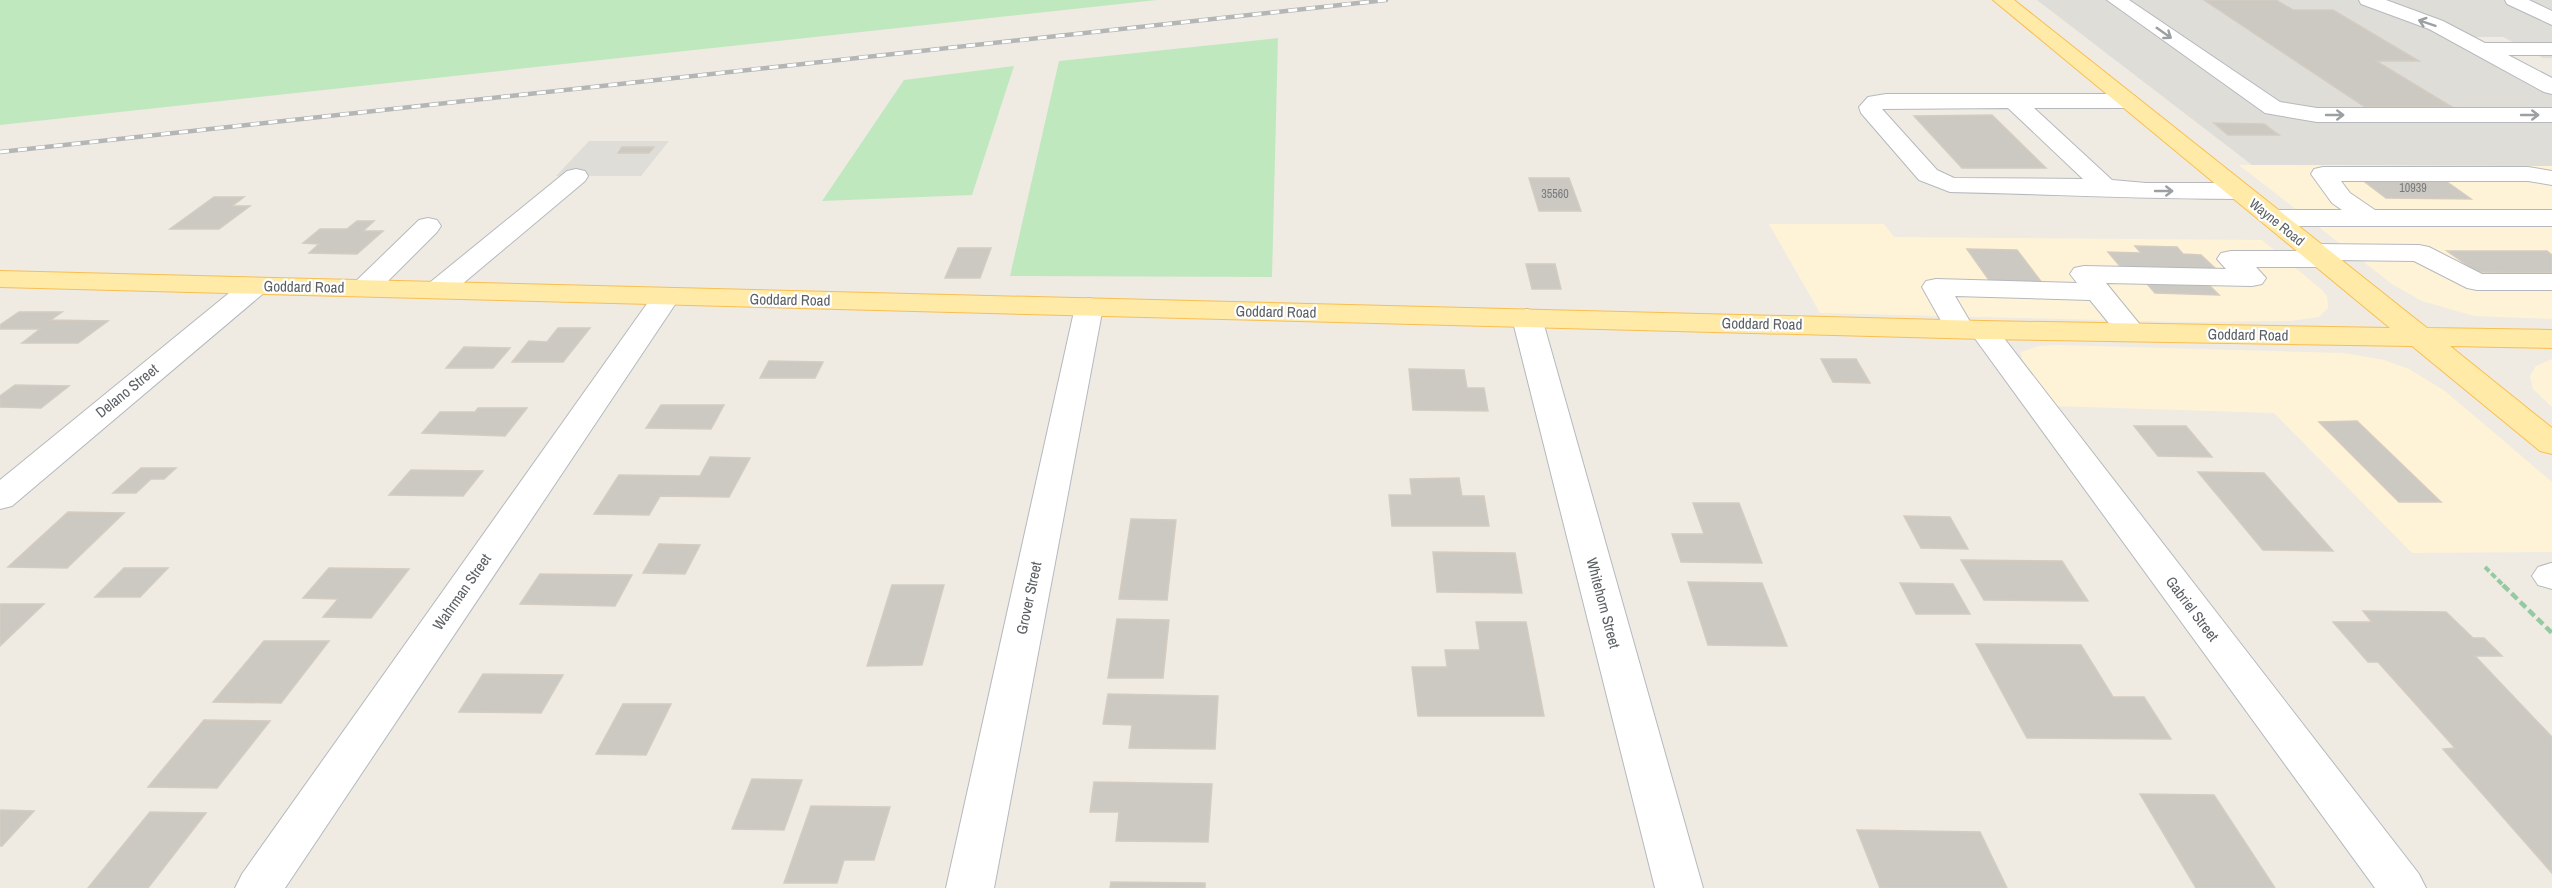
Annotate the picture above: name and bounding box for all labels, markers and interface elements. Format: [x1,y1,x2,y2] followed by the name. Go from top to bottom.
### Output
[2418,16,2437,27] one-way arrow
[2155,27,2172,39] one-way arrow
[2325,109,2345,121] one-way arrow
[2520,109,2540,121] one-way arrow
[2399,180,2427,196] house number: 10939
[2153,185,2173,197] one-way arrow
[1541,186,1569,202] house number: 35560
[2246,194,2308,250] street label: Wayne Road
[263,275,345,298] street label: Goddard Road
[749,288,831,311] street label: Goddard Road
[1235,300,1317,323] street label: Goddard Road
[1721,312,1803,335] street label: Goddard Road
[2207,323,2289,346] street label: Goddard Road
[91,358,163,422] street label: Delano Street
[427,549,496,634] street label: Wahrman Street
[1581,555,1626,651] street label: Whitehorn Street
[1011,559,1047,636] street label: Grover Street
[2161,572,2224,646] street label: Gabriel Street

